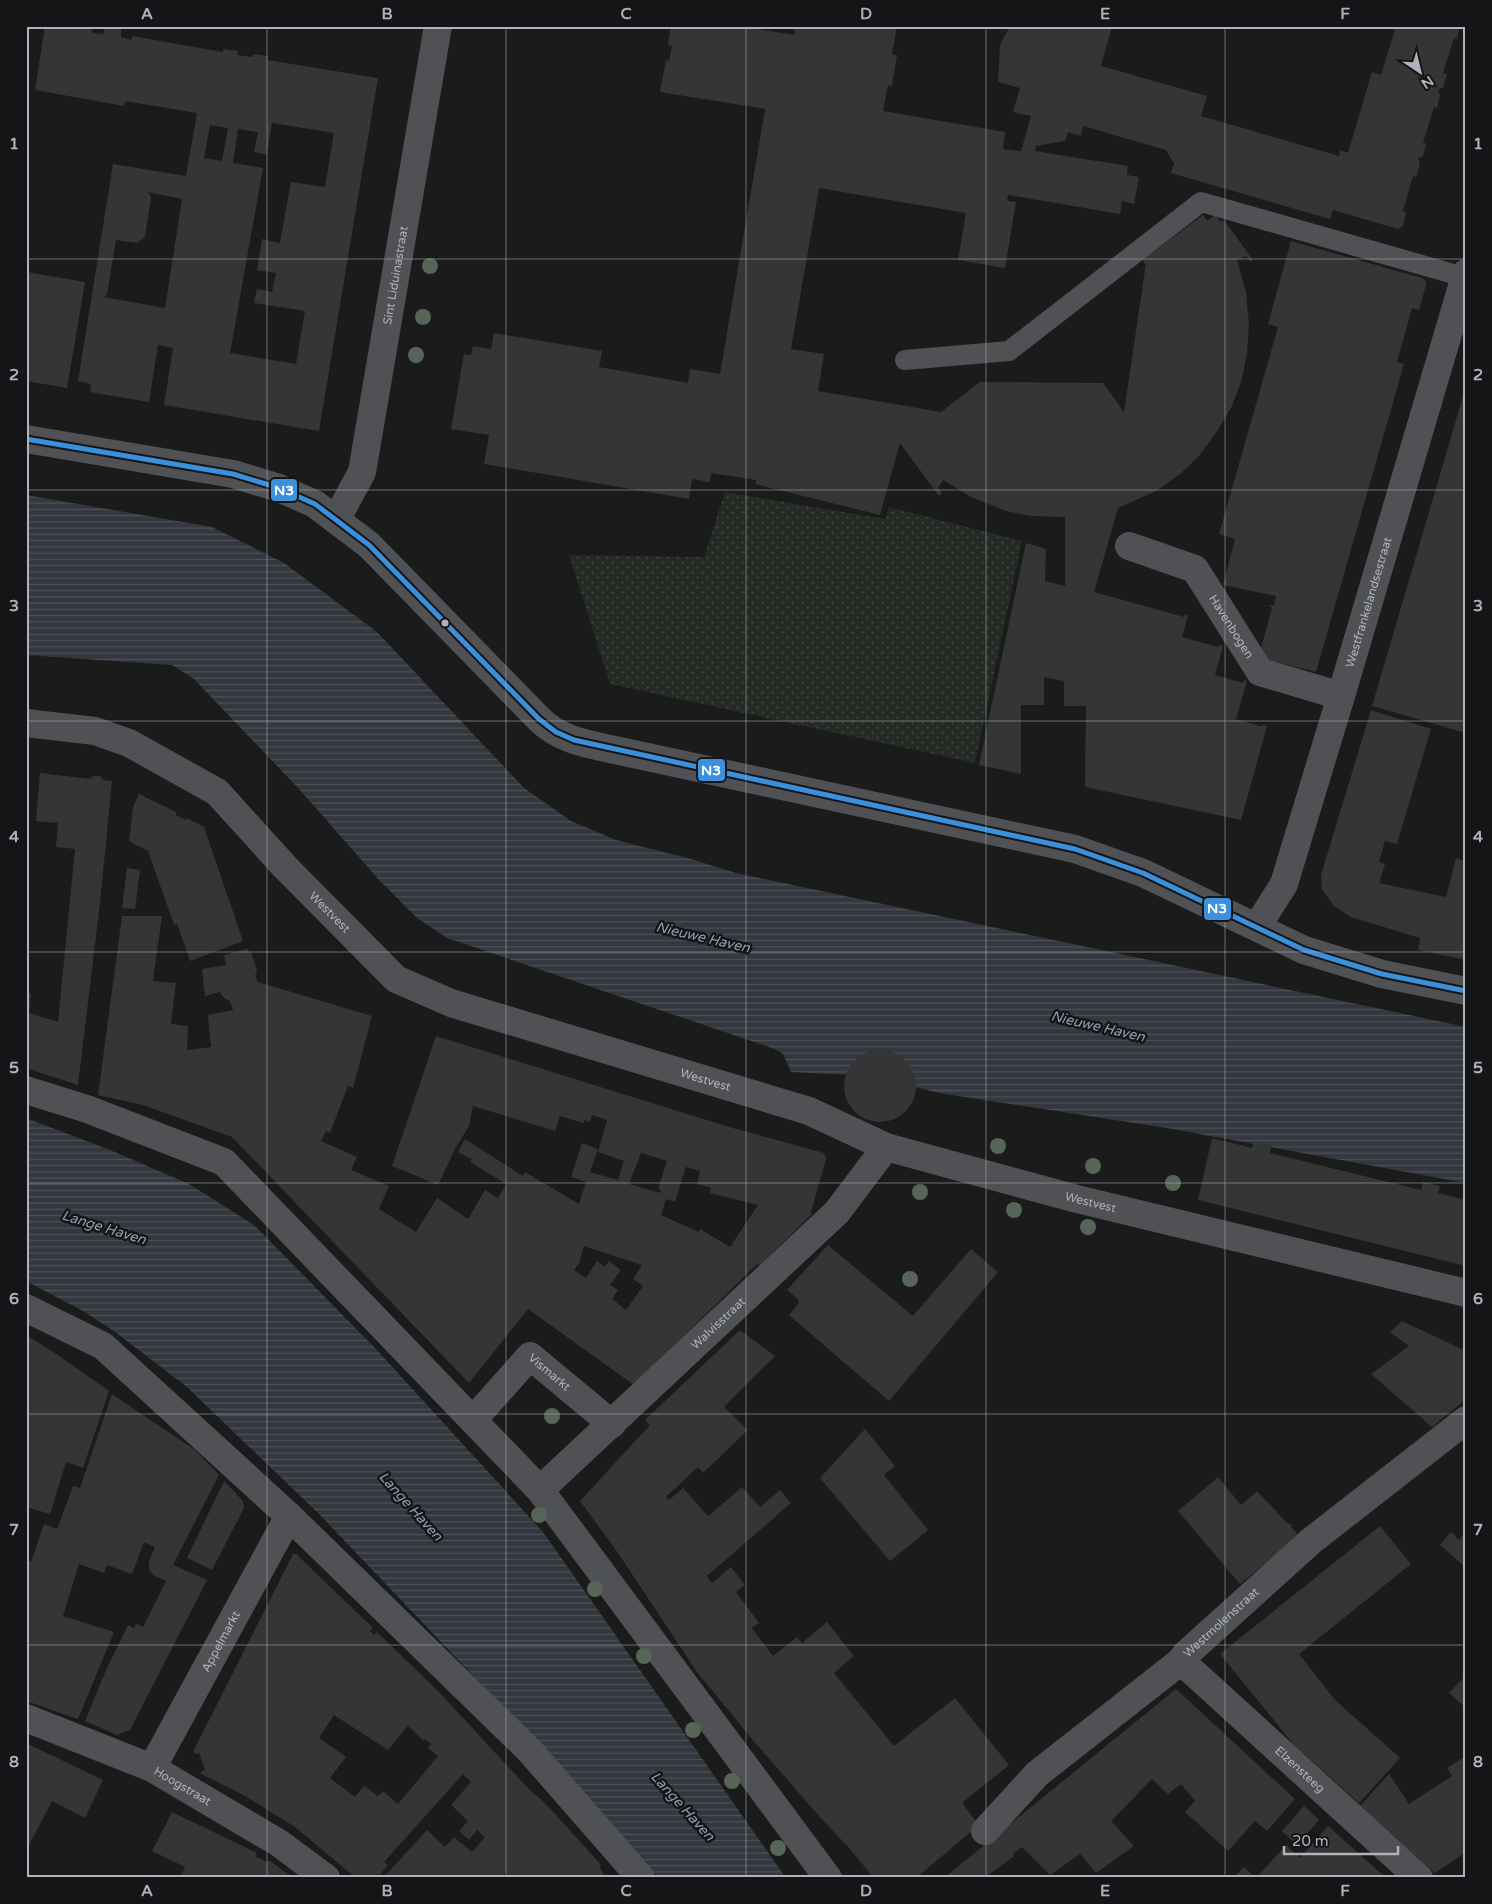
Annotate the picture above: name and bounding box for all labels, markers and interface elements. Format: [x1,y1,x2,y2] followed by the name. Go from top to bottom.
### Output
[141,4,153,24] text: A
[381,4,393,24] text: B
[620,4,632,24] text: C
[860,4,872,24] text: D
[1100,4,1110,24] text: E
[1340,4,1350,24] text: F
[1394,48,1444,98] north arrow
[1418,72,1437,92] text: N
[9,134,19,154] text: 1
[1473,134,1483,154] text: 1
[380,225,411,326] street label: Sint Liduinastraat
[9,365,19,385] text: 2
[1473,365,1483,385] text: 2
[270,478,298,502] line badge: N3
[274,482,294,499] text: N3
[1343,535,1395,669] street label: Westfrankelandsestraat
[1206,592,1257,661] street label: Havenbogen
[9,596,19,616] text: 3
[1473,596,1483,616] text: 3
[440,618,450,628] unlabelled marker
[697,758,726,782] line badge: N3
[701,762,721,779] text: N3
[9,827,19,847] text: 4
[1473,827,1483,847] text: 4
[306,889,353,936] street label: Westvest
[1203,897,1232,921] line badge: N3
[1207,900,1227,917] text: N3
[654,918,752,957] water label: Nieuwe Haven
[1049,1007,1147,1046] water label: Nieuwe Haven
[9,1058,19,1078] text: 5
[1473,1058,1483,1078] text: 5
[679,1066,733,1094] street label: Westvest
[1064,1189,1118,1215] street label: Westvest
[60,1207,148,1248] water label: Lange Haven
[9,1289,19,1309] text: 6
[1473,1289,1483,1309] text: 6
[688,1294,749,1352] street label: Walvisstraat
[526,1351,574,1394] street label: Vismarkt
[375,1468,446,1545] water label: Lange Haven
[9,1520,19,1540] text: 7
[1473,1520,1483,1540] text: 7
[1180,1584,1262,1660] street label: Westmolenstraat
[199,1608,243,1674] street label: Appelmarkt
[1272,1743,1328,1796] street label: Elzensteeg
[9,1752,19,1772] text: 8
[1473,1752,1483,1772] text: 8
[151,1764,214,1809] street label: Hoogstraat
[647,1768,718,1845] water label: Lange Haven
[1284,1824,1398,1856] scale bar
[1292,1832,1329,1850] text: 20 m
[141,1881,153,1901] text: A
[381,1881,393,1901] text: B
[620,1881,632,1901] text: C
[860,1881,872,1901] text: D
[1100,1881,1110,1901] text: E
[1340,1881,1350,1901] text: F

